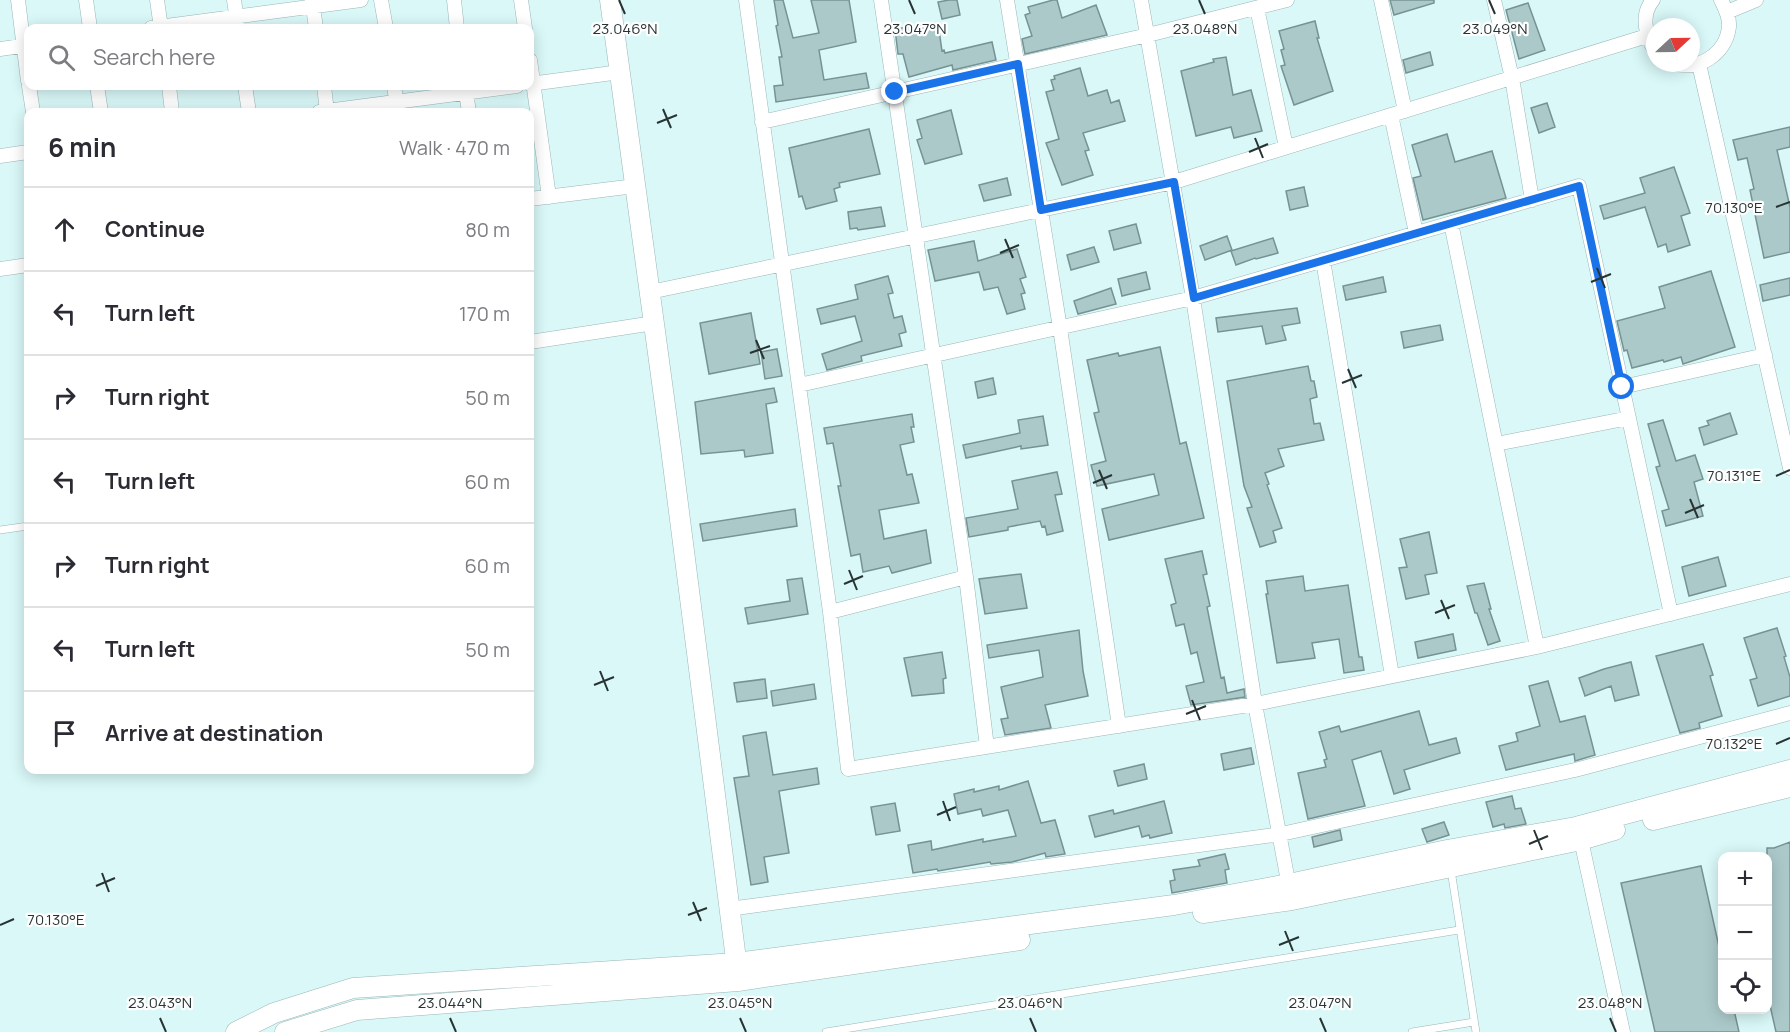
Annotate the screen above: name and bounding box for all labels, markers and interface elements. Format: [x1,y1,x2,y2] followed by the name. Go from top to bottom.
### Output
[593,18,657,39] text: 23.046°N
[883,18,947,39] text: 23.047°N
[1173,18,1237,39] text: 23.048°N
[1463,18,1527,39] text: 23.049°N
[1646,18,1700,72] north arrow
[24,24,534,90] search box
[45,41,78,74] icon: search
[93,42,215,72] text: Search here
[881,78,907,104] route end
[48,129,116,165] text: 6 min
[399,134,510,161] text: Walk · 470 m
[1705,197,1763,218] text: 70.130°E
[48,213,81,246] icon: ahead
[105,214,205,244] text: Continue
[465,216,510,243] text: 80 m
[48,297,81,330] icon: left
[105,298,195,328] text: Turn left
[459,300,510,327] text: 170 m
[1608,373,1634,399] route start
[48,381,81,414] icon: right
[105,382,210,412] text: Turn right
[465,384,510,411] text: 50 m
[48,465,81,498] icon: left
[1707,465,1761,486] text: 70.131°E
[105,466,195,496] text: Turn left
[464,468,510,495] text: 60 m
[48,549,81,582] icon: right
[105,550,210,580] text: Turn right
[464,552,510,579] text: 60 m
[48,633,81,666] icon: left
[105,634,195,664] text: Turn left
[465,636,510,663] text: 50 m
[48,717,81,750] icon: arrive
[105,718,323,748] text: Arrive at destination
[1706,733,1762,754] text: 70.132°E
[1718,852,1772,1014] map controls
[1718,852,1772,906] button: +
[1718,906,1772,960] button: −
[27,909,85,930] text: 70.130°E
[1718,960,1772,1014] button: locate
[128,992,192,1013] text: 23.043°N
[418,992,482,1013] text: 23.044°N
[708,992,772,1013] text: 23.045°N
[998,992,1062,1013] text: 23.046°N
[1288,992,1352,1013] text: 23.047°N
[1578,992,1642,1013] text: 23.048°N

